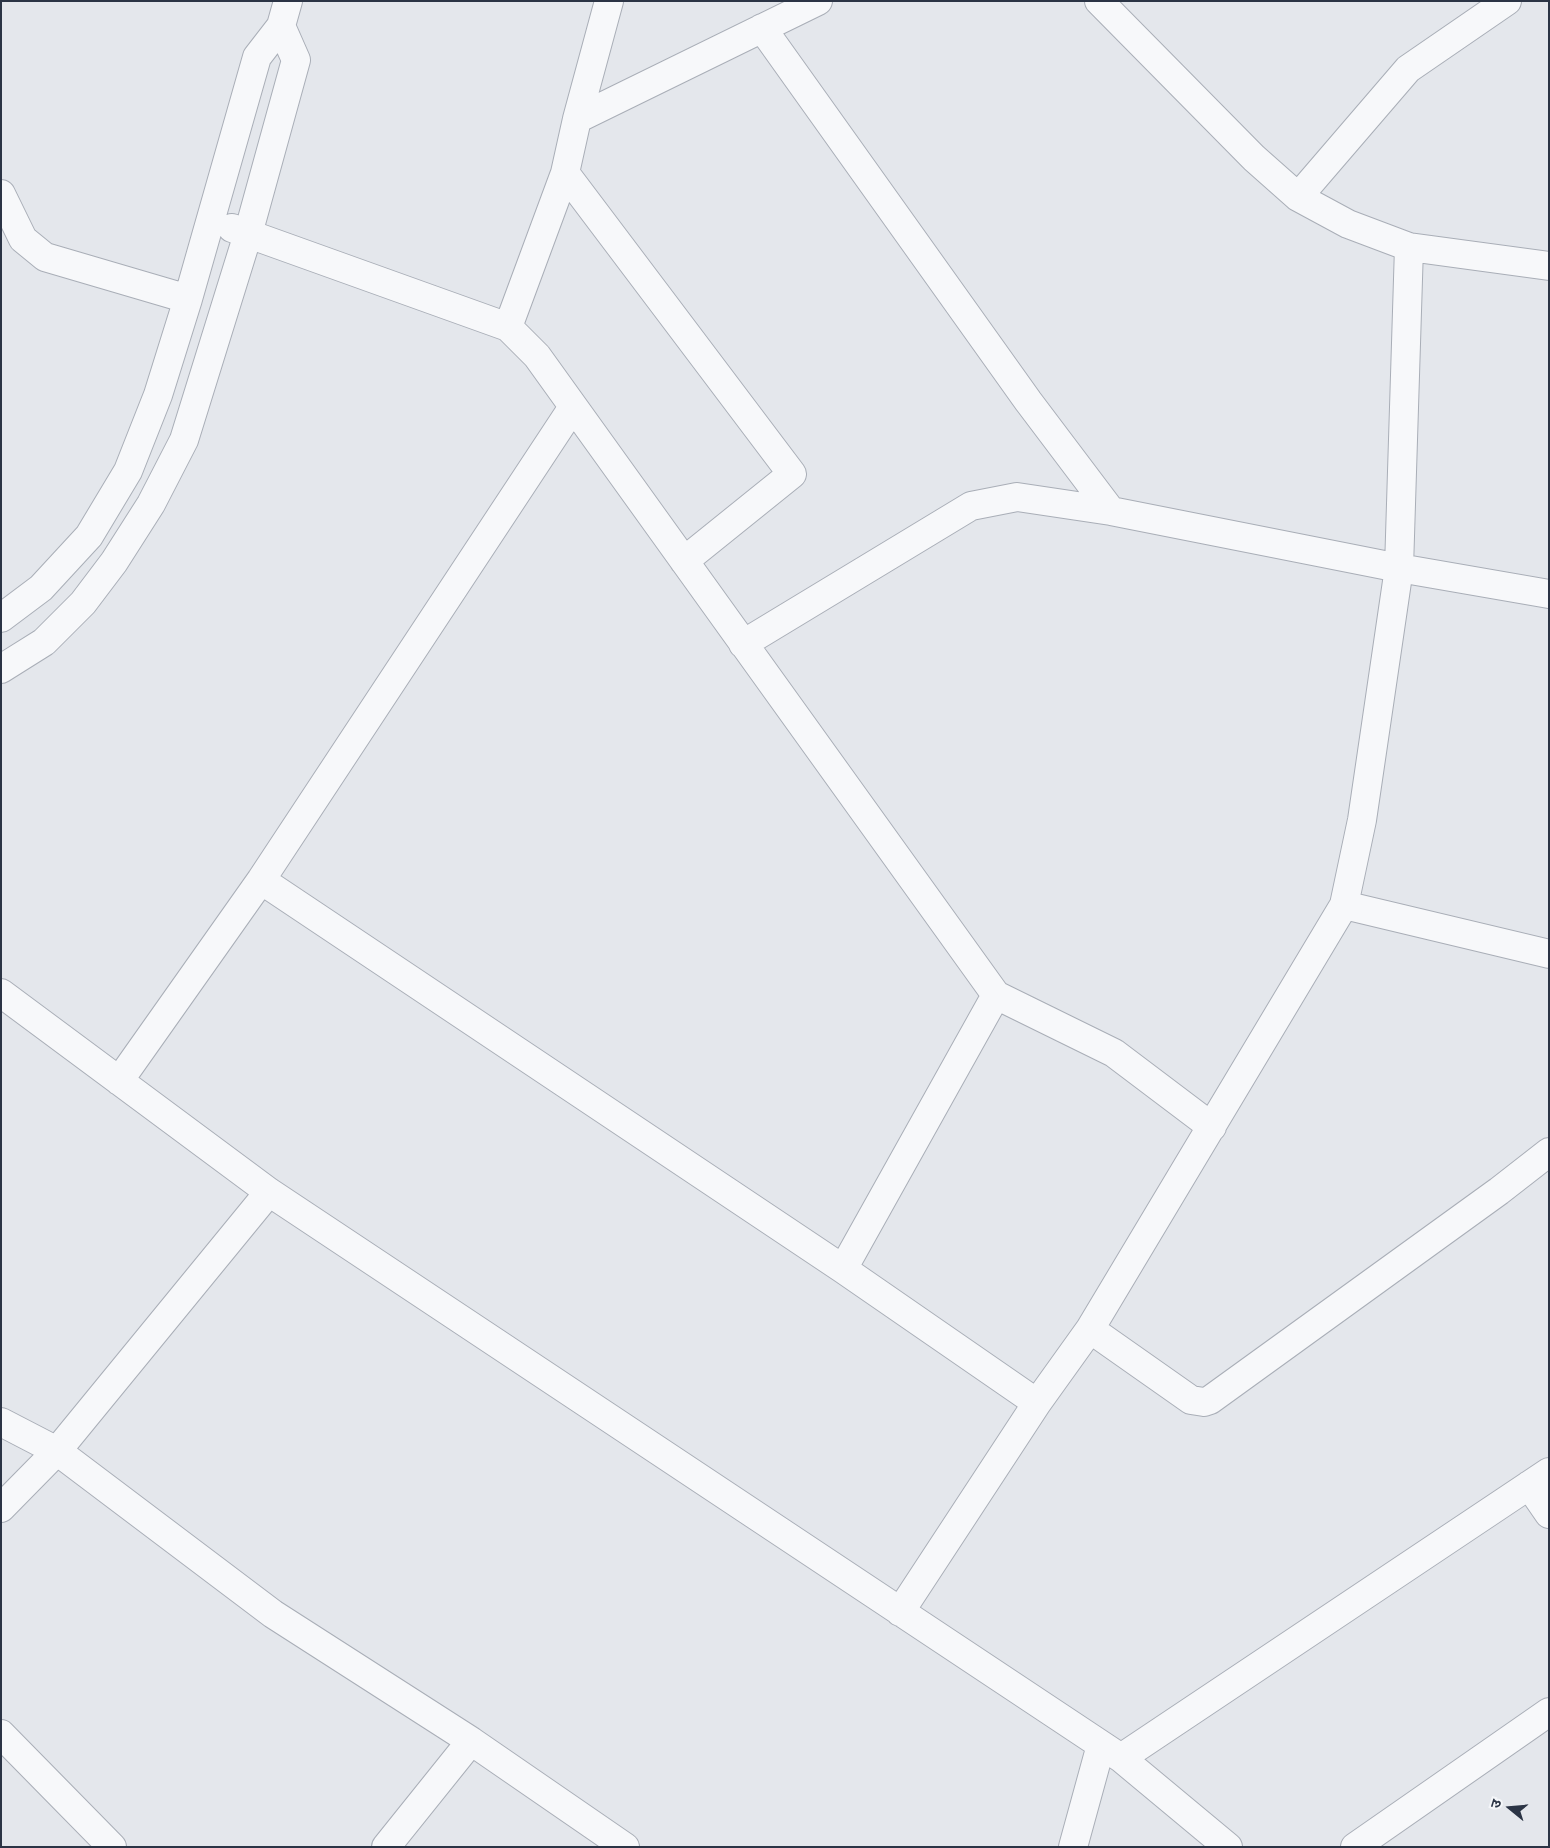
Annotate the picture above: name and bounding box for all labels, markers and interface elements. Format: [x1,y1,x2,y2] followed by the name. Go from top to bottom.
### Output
[1485,1783,1535,1833] north arrow
[1486,1797,1505,1810] text: उ

